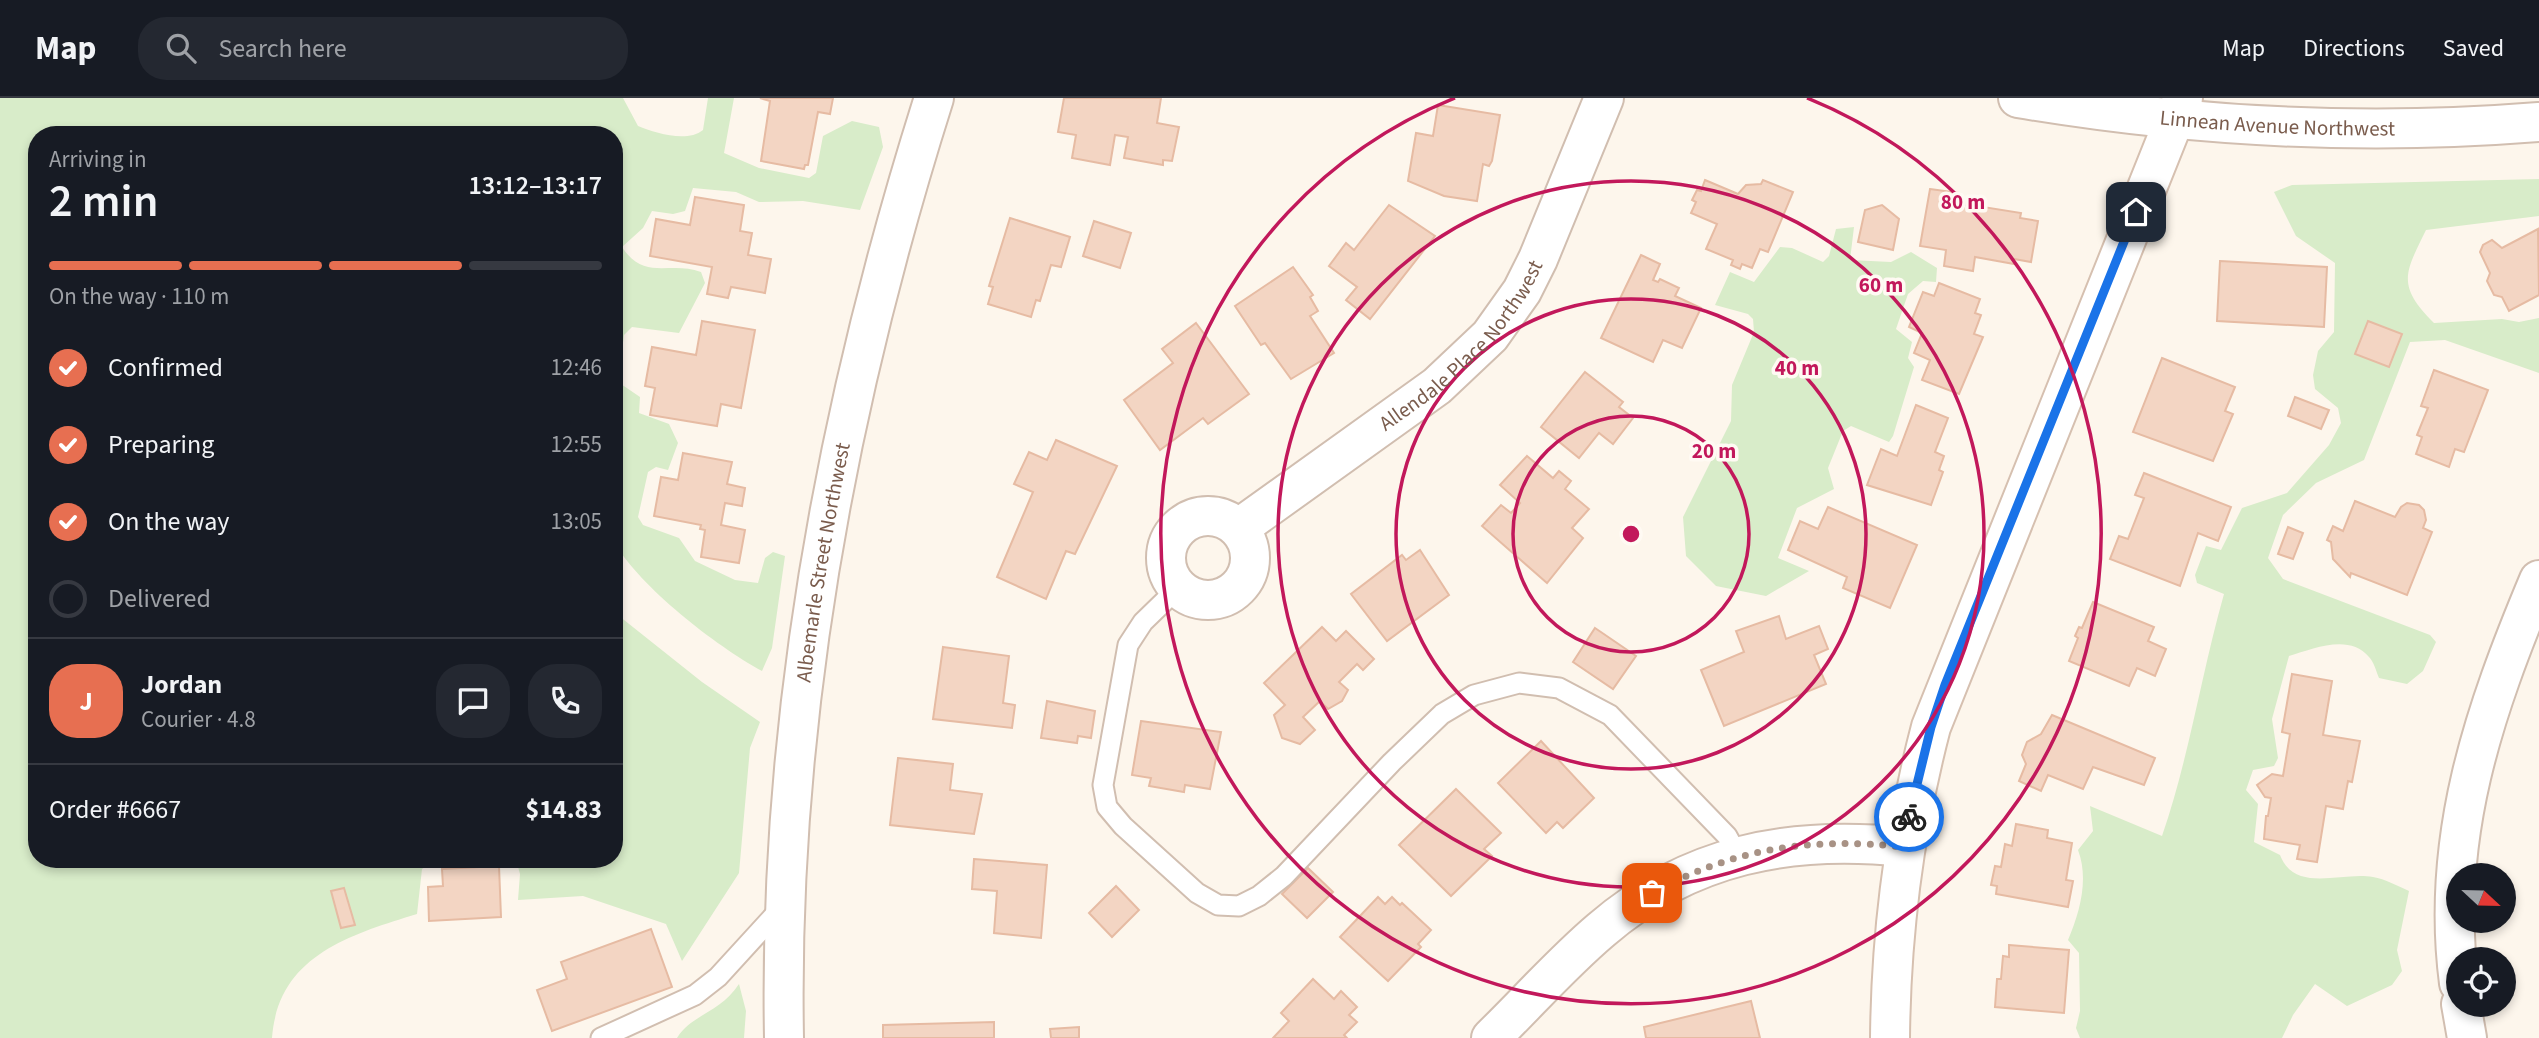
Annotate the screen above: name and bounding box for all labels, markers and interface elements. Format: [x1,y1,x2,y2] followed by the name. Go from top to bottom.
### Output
[138,17,628,80] search box
[35,25,96,72] text: Map
[162,29,200,67] icon: search
[218,30,347,67] text: Search here
[2222,31,2265,66] text: Map
[2303,31,2405,66] text: Directions
[2443,31,2504,66] text: Saved
[2158,102,2395,143] street label: Linnean Avenue Northwest
[49,143,147,176] text: Arriving in
[469,167,602,204] text: 13:12–13:17
[49,169,158,234] text: 2 min
[2106,182,2166,242] pin
[1941,187,1985,217] text: 80 m
[2117,193,2155,231] icon: home
[1373,255,1550,438] street label: Allendale Place Northwest
[1859,270,1903,300] text: 60 m
[49,280,229,313] text: On the way · 110 m
[49,349,87,387] icon: check
[108,349,223,386] text: Confirmed
[551,351,602,384] text: 12:46
[1775,353,1819,383] text: 40 m
[49,426,87,464] icon: check
[108,426,214,463] text: Preparing
[551,428,602,461] text: 12:55
[1692,436,1736,466] text: 20 m
[788,440,858,684] street label: Albemarle Street Northwest
[49,503,87,541] icon: check
[108,503,229,540] text: On the way
[551,505,602,538] text: 13:05
[1619,522,1643,546] centre of rings
[108,580,211,617] text: Delivered
[436,664,510,738] button: chat
[528,664,602,738] button: phone
[141,666,222,703] text: Jordan
[79,683,93,720] text: J
[141,703,256,736] text: Courier · 4.8
[1874,782,1944,852] courier
[49,791,181,828] text: Order #6667
[526,791,602,828] text: $14.83
[1890,798,1928,836] icon: bike
[1622,863,1682,923] pin
[2446,863,2516,933] north arrow
[2446,863,2516,1017] map controls
[1633,874,1671,912] icon: bag
[2446,947,2516,1017] button: locate

